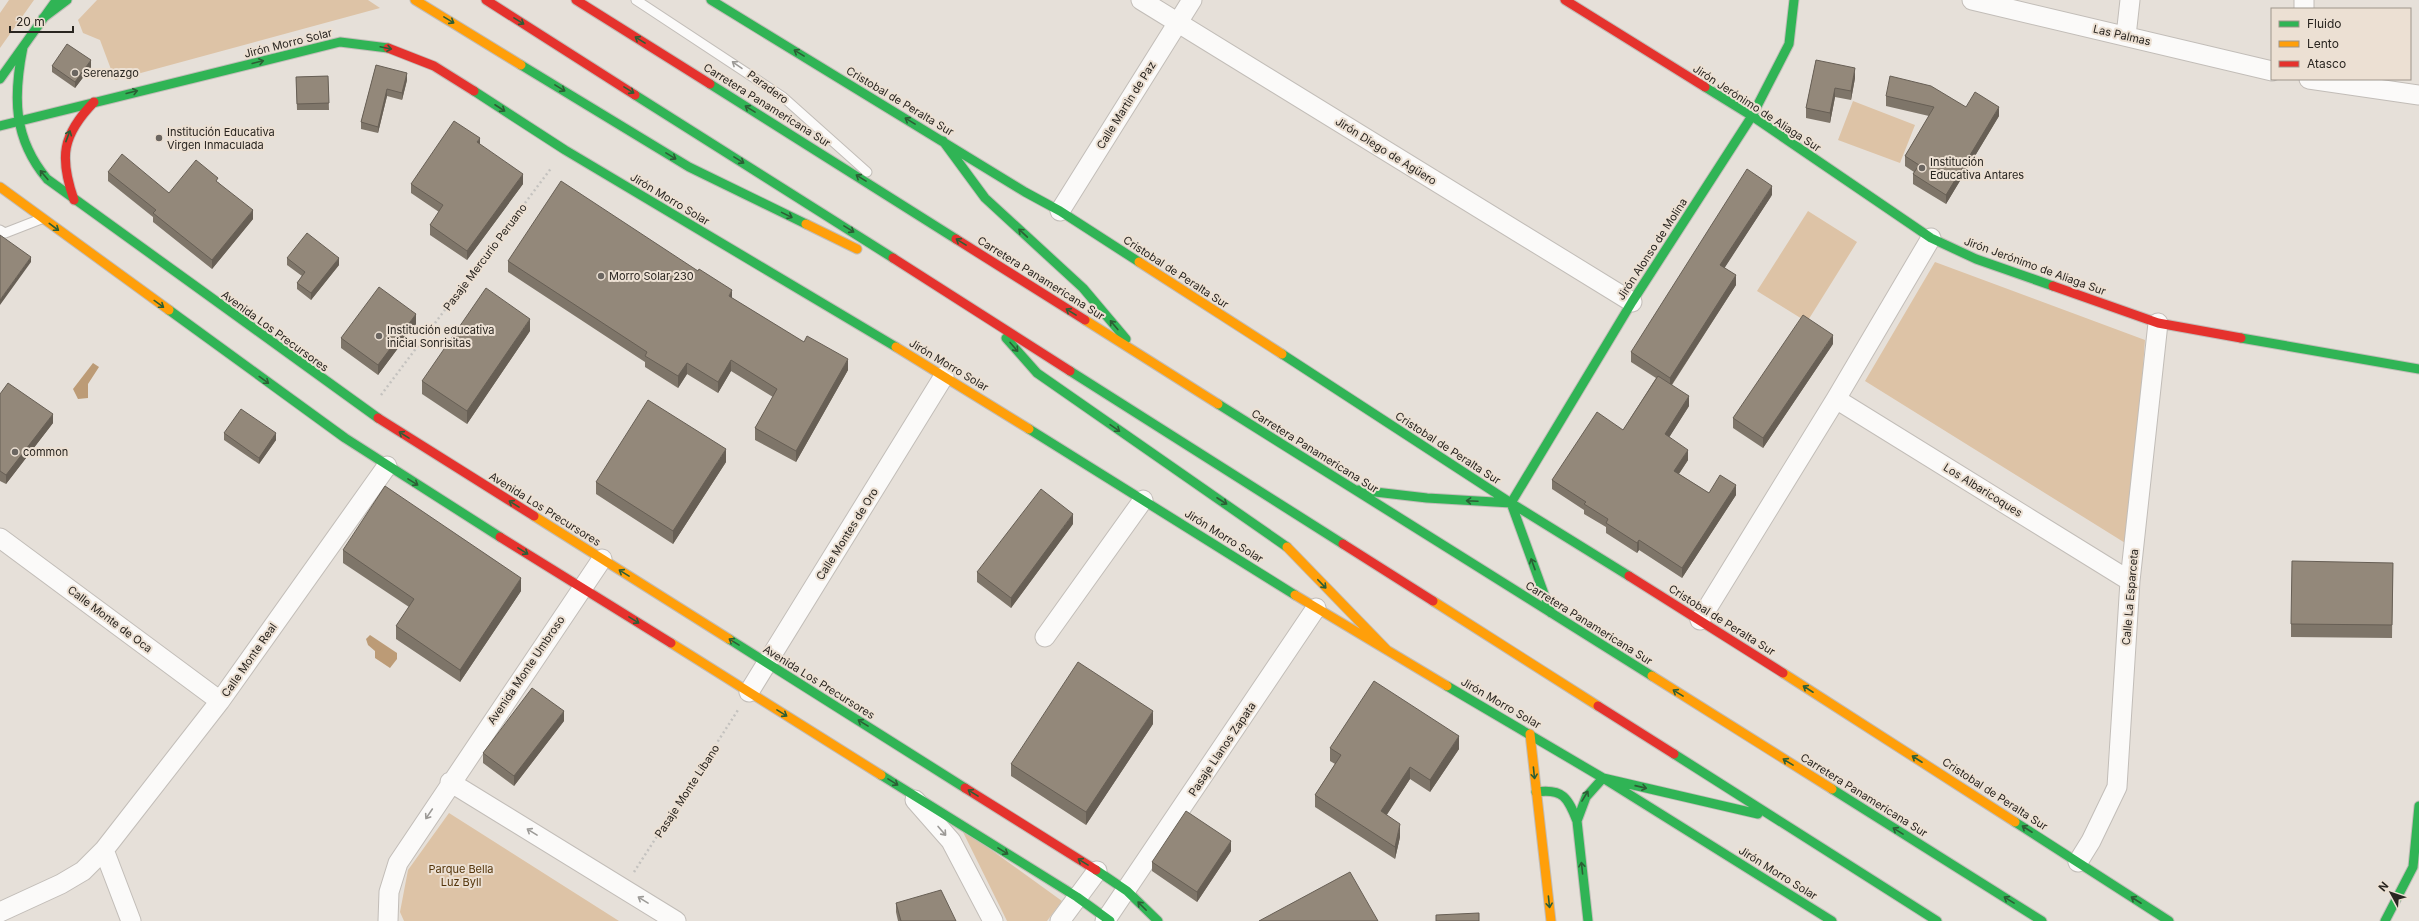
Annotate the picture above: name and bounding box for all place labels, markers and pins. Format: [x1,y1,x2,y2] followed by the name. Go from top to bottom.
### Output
[83,66,139,80] place label: Serenazgo
[70,68,80,78] marker: Serenazgo
[167,125,275,152] place label: Institución Educativa Virgen Inmaculada
[154,133,164,143] marker: Institución Educativa Virgen Inmaculada
[1930,155,2024,182] place label: Institución Educativa Antares
[1917,163,1927,173] marker: Institución Educativa Antares
[609,269,694,283] place label: Morro Solar 230
[596,271,606,281] marker: Morro Solar 230
[387,323,495,350] place label: Institución educativa inicial Sonrisitas
[374,331,384,341] marker: Institución educativa inicial Sonrisitas
[23,445,68,459] place label: common
[10,447,20,457] marker: common

